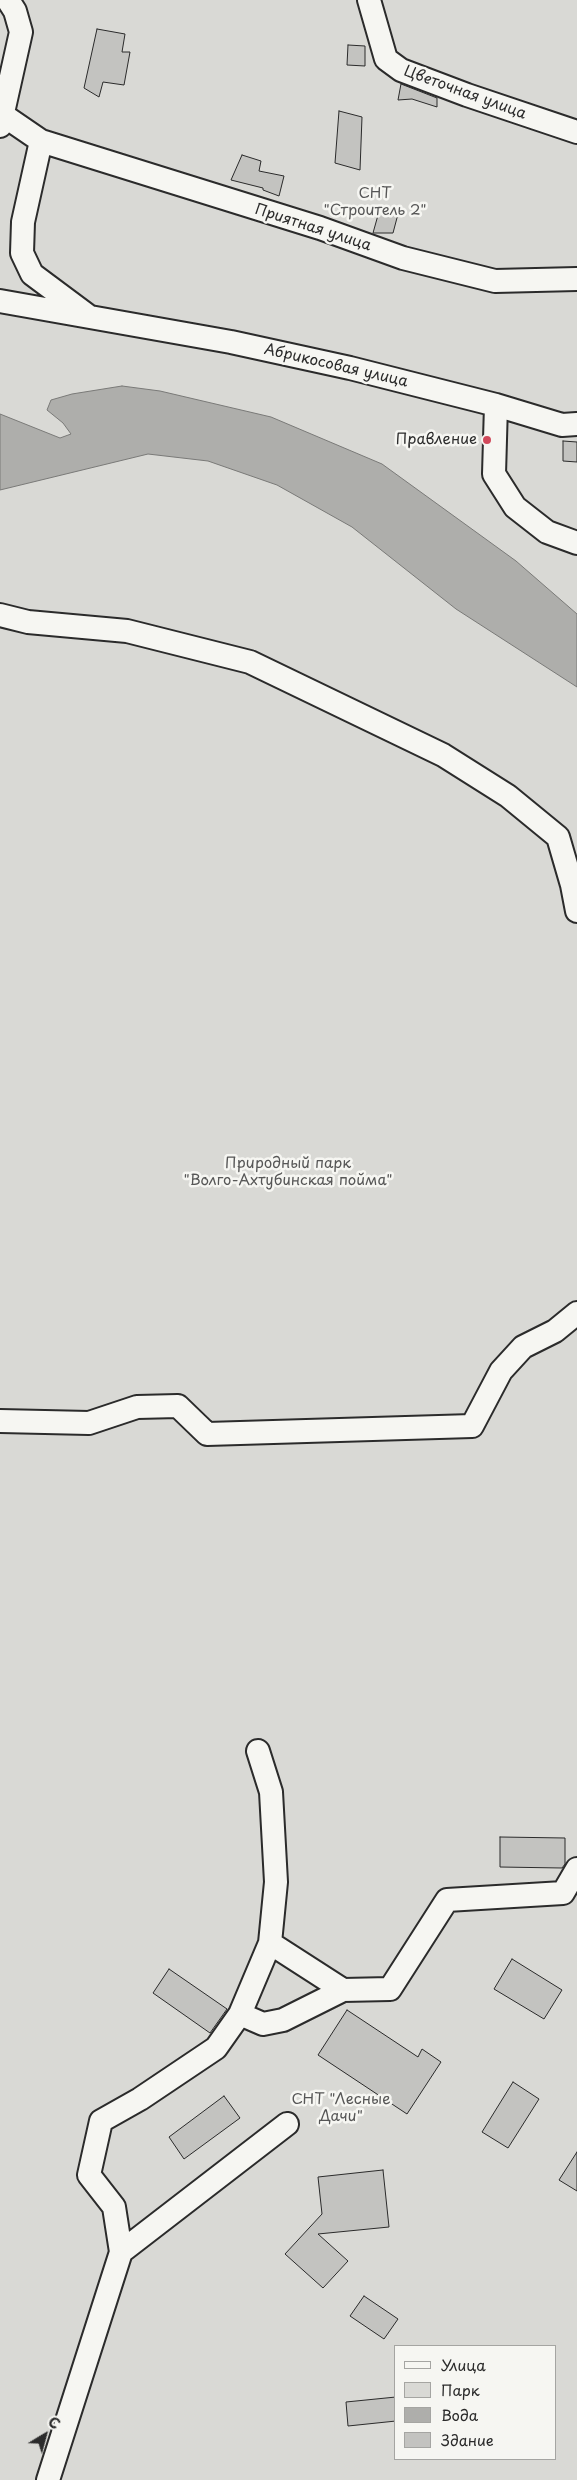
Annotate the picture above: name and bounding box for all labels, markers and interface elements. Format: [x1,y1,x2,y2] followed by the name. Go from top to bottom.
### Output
[401,62,529,124] street label: Цветочная улица
[323,185,427,220] park label: СНТ "Строитель 2"
[252,201,374,255] street label: Приятная улица
[262,341,410,391] street label: Абрикосовая улица
[396,431,477,449] place label: Правление
[481,434,493,446] marker: Правление
[184,1155,392,1190] park label: Природный парк "Волго-Ахтубинская пойма"
[291,2091,391,2126] park label: СНТ "Лесные Дачи"
[394,2345,557,2460] legend
[441,2353,486,2376] text: Улица
[441,2378,480,2401] text: Парк
[441,2403,478,2426] text: Вода
[20,2410,70,2460] north arrow
[44,2411,65,2434] text: С
[441,2428,494,2451] text: Здание

